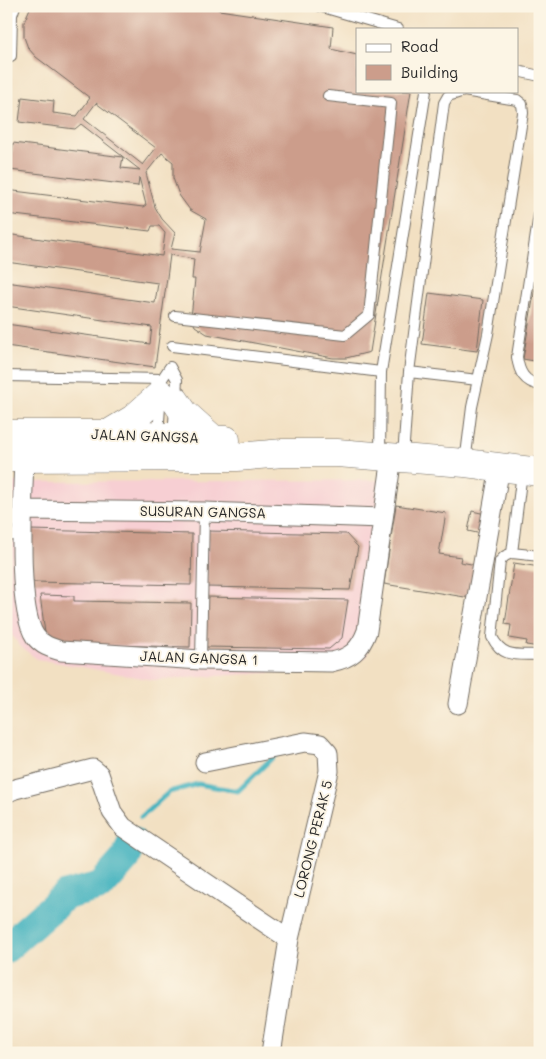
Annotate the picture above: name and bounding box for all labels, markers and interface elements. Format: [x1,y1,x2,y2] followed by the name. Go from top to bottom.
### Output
[356,28,518,92] legend
[401,36,438,56] text: Road
[401,62,458,82] text: Building
[91,424,199,447] street label: JALAN GANGSA
[140,501,266,522] street label: SUSURAN GANGSA
[140,646,258,669] street label: JALAN GANGSA 1
[289,778,336,899] street label: LORONG PERAK 5

